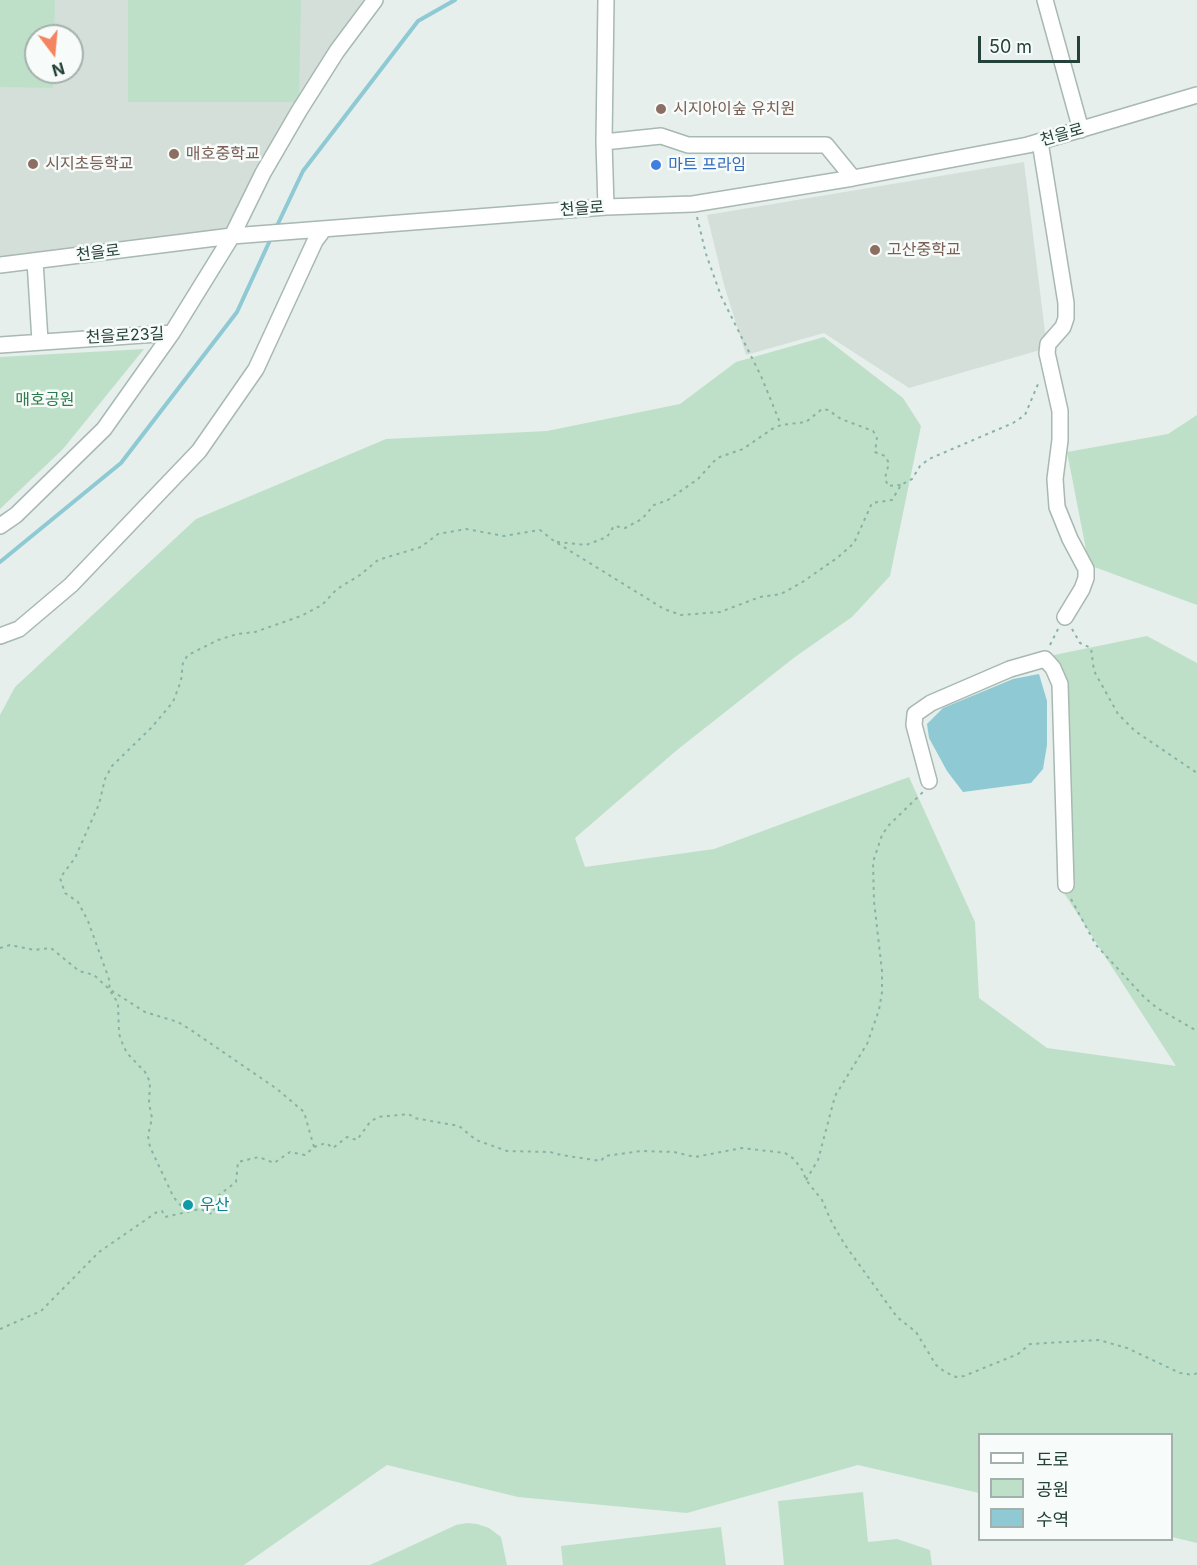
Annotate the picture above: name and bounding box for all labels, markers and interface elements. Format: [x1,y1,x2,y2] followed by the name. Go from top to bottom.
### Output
[24,24,84,84] north arrow
[981,24,1083,62] scale bar
[989,36,1032,57] text: 50 m
[50,58,67,81] text: N
[673,99,795,119] place label: 시지아이숲 유치원
[654,102,668,116] marker: 시지아이숲 유치원
[1038,120,1086,150] street label: 천을로
[186,144,260,164] place label: 매호중학교
[167,147,181,161] marker: 매호중학교
[45,154,133,174] place label: 시지초등학교
[668,155,746,175] place label: 마트 프라임
[26,157,40,171] marker: 시지초등학교
[649,158,663,172] marker: 마트 프라임
[559,198,605,220] street label: 천을로
[887,240,961,260] place label: 고산중학교
[75,241,121,265] street label: 천을로
[868,243,882,257] marker: 고산중학교
[85,324,165,348] street label: 천을로23길
[16,390,74,410] park label: 매호공원
[200,1195,229,1215] place label: 우산
[181,1198,195,1212] marker: 우산
[978,1433,1173,1541] legend
[1036,1449,1069,1470] text: 도로
[1036,1479,1069,1500] text: 공원
[1036,1509,1069,1530] text: 수역

